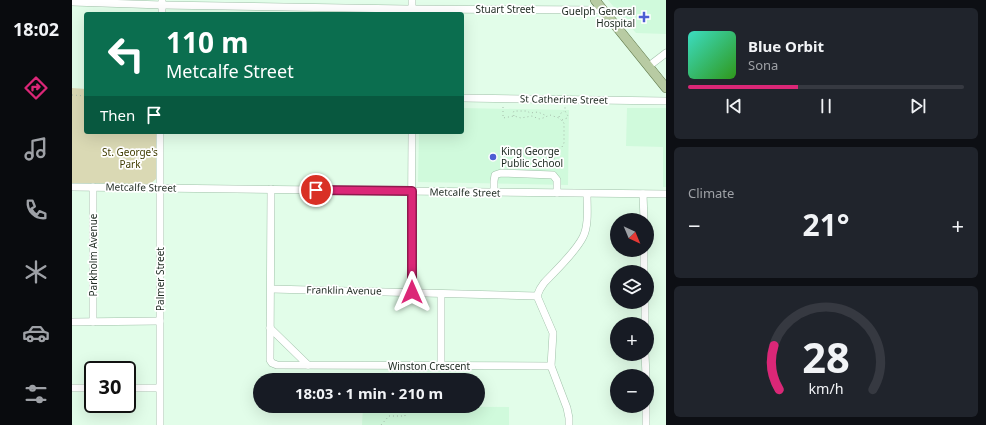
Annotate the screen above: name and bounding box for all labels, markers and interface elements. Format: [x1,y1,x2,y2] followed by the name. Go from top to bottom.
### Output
[475,2,535,16] street label: Stuart Street
[562,4,635,30] place label: Guelph General Hospital
[638,11,650,23] marker: Guelph General Hospital
[13,17,59,41] text: 18:02
[166,23,249,61] text: 110 m
[100,28,152,80] icon: left
[748,36,824,56] text: Blue Orbit
[748,56,778,74] text: Sona
[166,59,294,83] text: Metcalfe Street
[22,74,50,102] icon: directions
[520,91,609,107] street label: St Catherine Street
[723,95,745,117] icon: previous
[815,95,837,117] icon: pause
[907,95,929,117] icon: next
[143,104,165,126] icon: arrive
[100,105,135,125] text: Then
[22,135,50,163] icon: music
[501,144,563,170] place label: King George Public School
[102,145,158,171] park label: St. George's Park
[488,152,498,162] marker: King George Public School
[299,173,333,207] pin
[105,179,177,195] street label: Metcalfe Street
[305,179,327,201] icon: arrive
[429,184,501,200] street label: Metcalfe Street
[688,184,734,202] text: Climate
[22,196,50,224] icon: phone
[802,204,850,245] text: 21°
[688,210,701,240] text: −
[951,210,964,240] text: +
[86,213,100,297] street label: Parkholm Avenue
[610,213,654,257] north arrow
[610,213,654,413] map controls
[153,247,167,311] street label: Palmer Street
[22,258,50,286] icon: climate
[610,265,654,309] button: layers
[391,271,433,313] position arrow
[306,282,382,298] street label: Franklin Avenue
[610,317,654,361] button: +
[22,319,50,347] icon: car
[802,328,850,384] text: 28
[388,359,470,373] street label: Winston Crescent
[84,361,136,413] speed limit sign: 30
[610,369,654,413] button: −
[808,378,844,397] text: km/h
[22,380,50,408] icon: filters
[295,383,443,403] text: 18:03 · 1 min · 210 m

